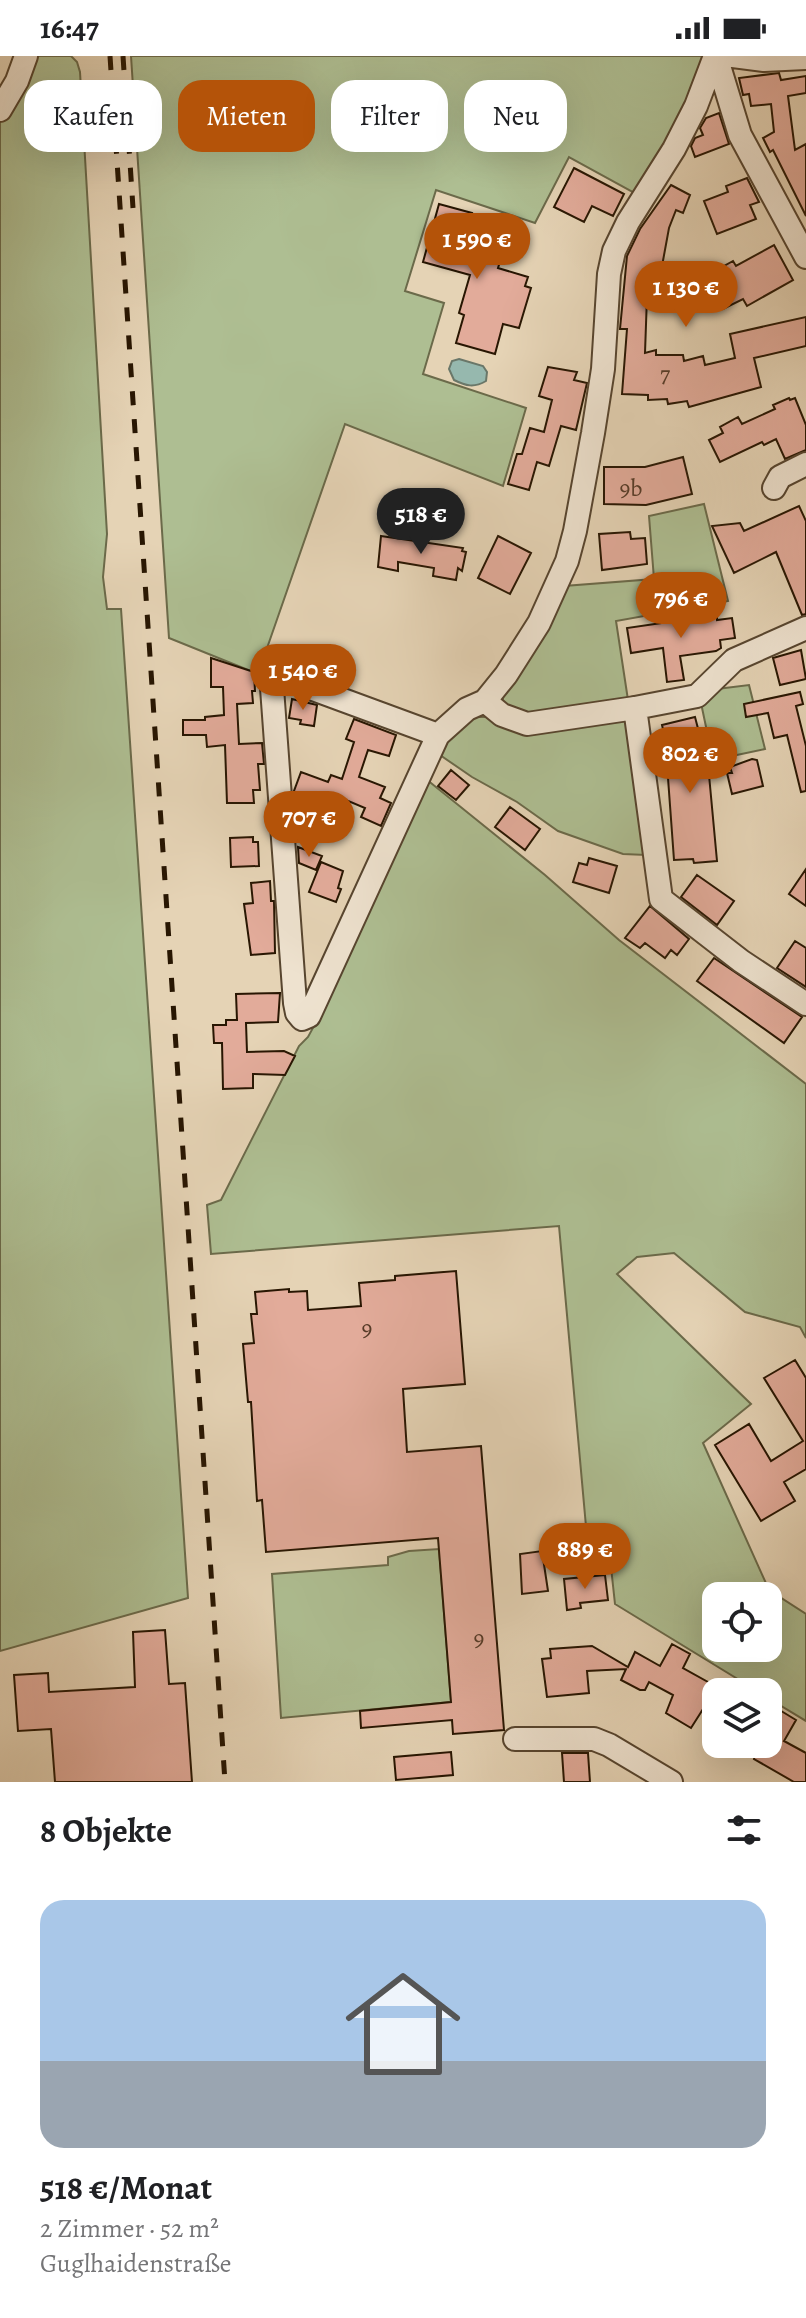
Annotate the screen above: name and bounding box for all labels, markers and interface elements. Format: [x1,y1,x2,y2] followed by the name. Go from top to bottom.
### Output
[40,8,99,48] text: 16:47
[24,80,162,152] chip: Kaufen
[178,80,315,152] chip: Mieten
[331,80,448,152] chip: Filter
[464,80,567,152] chip: Neu
[403,213,551,281] pin: 1 590 €
[442,221,512,256] text: 1 590 €
[612,261,760,329] pin: 1 130 €
[653,269,719,304] text: 1 130 €
[660,358,671,390] house number: 7
[619,472,643,504] house number: 9b
[365,488,477,556] pin: 518 €
[395,496,447,531] text: 518 €
[625,572,737,640] pin: 796 €
[654,580,708,615] text: 796 €
[229,644,377,712] pin: 1 540 €
[268,652,338,687] text: 1 540 €
[634,727,746,795] pin: 802 €
[661,735,719,770] text: 802 €
[253,791,365,859] pin: 707 €
[282,799,336,834] text: 707 €
[362,1312,372,1344] house number: 9
[529,1523,641,1591] pin: 889 €
[557,1531,613,1566] text: 889 €
[702,1582,782,1758] map controls
[702,1582,782,1662] button: locate
[474,1622,484,1654] house number: 9
[702,1678,782,1758] button: layers
[40,1807,172,1854] text: 8 Objekte
[722,1808,766,1852] icon: filters
[331,1952,475,2096] icon: home
[40,2164,212,2211] text: 518 €/Monat
[40,2211,219,2246] text: 2 Zimmer · 52 m²
[40,2246,231,2281] text: Guglhaidenstraße

